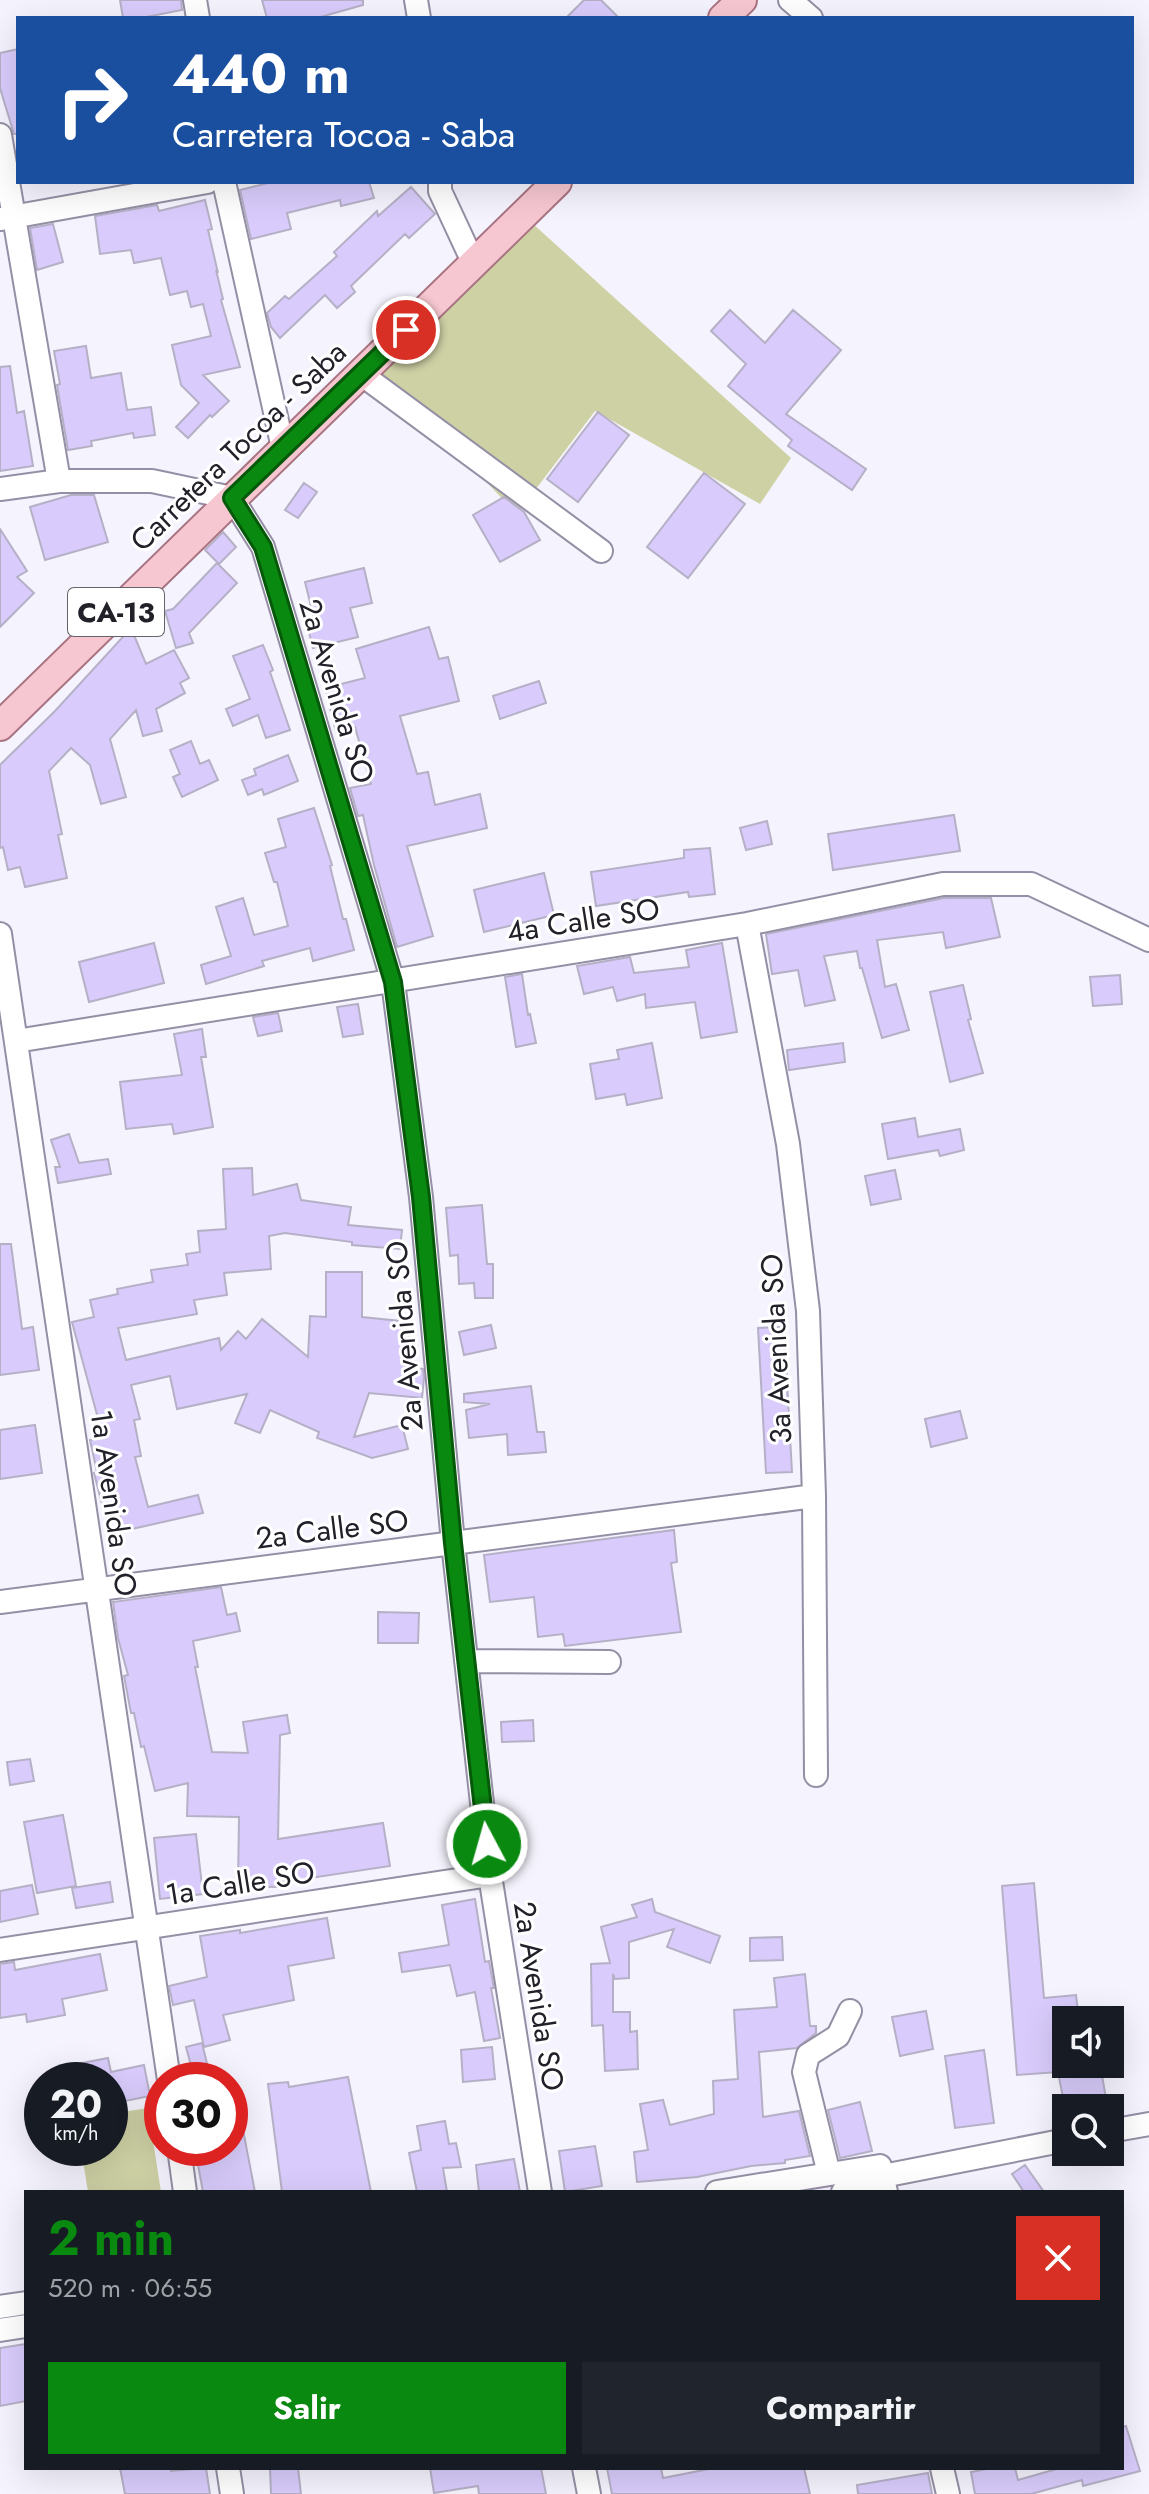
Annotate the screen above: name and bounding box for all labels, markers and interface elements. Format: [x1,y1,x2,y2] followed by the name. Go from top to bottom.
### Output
[172,33,350,114] text: 440 m
[40,48,144,152] icon: right
[172,108,515,160] text: Carretera Tocoa - Saba
[372,296,440,364] pin
[384,308,428,352] icon: arrive
[120,331,356,561] street label: Carretera Tocoa - Saba
[68,588,164,636] road number: CA-13
[288,593,386,789] street label: 2a Avenida SO
[503,887,663,953] street label: 4a Calle SO
[374,1239,434,1433] street label: 2a Avenida SO
[750,1253,802,1445] street label: 3a Avenida SO
[80,1407,148,1599] street label: 1a Avenida SO
[253,1498,411,1560] street label: 2a Calle SO
[445,1802,529,1886] position arrow
[162,1850,318,1916] street label: 1a Calle SO
[503,1898,575,2094] street label: 2a Avenida SO
[1052,2006,1124,2166] map controls
[1052,2006,1124,2078] button: sound
[144,2062,248,2166] speed limit sign: 30
[50,2075,102,2133] text: 20
[1052,2094,1124,2166] button: search
[53,2119,99,2148] text: km/h
[48,2204,174,2273] text: 2 min
[1016,2216,1100,2300] button: close
[48,2269,212,2307] text: 520 m · 06:55
[48,2362,566,2454] button: Salir
[582,2362,1100,2454] button: Compartir

